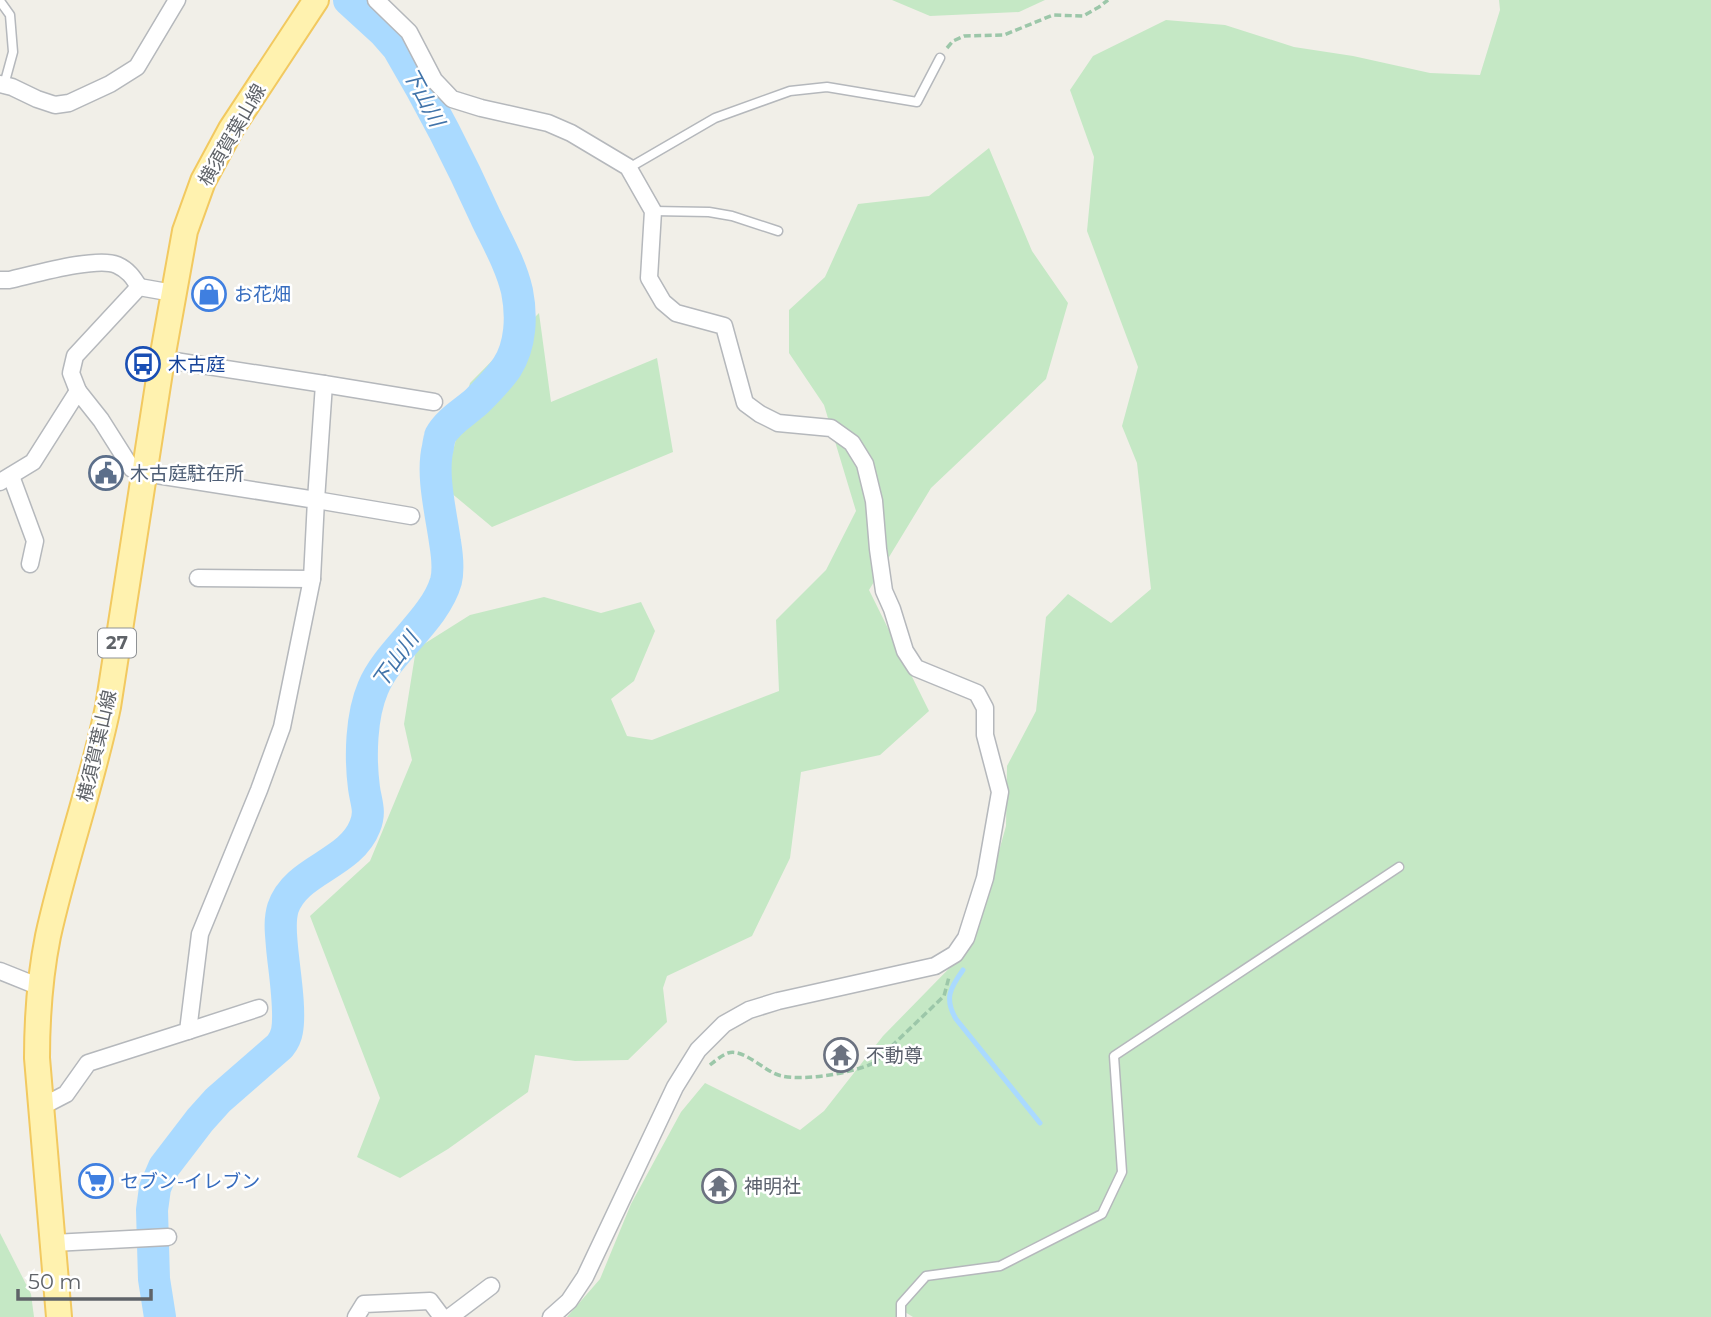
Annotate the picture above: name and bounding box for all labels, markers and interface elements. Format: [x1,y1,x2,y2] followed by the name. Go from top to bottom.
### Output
[398,63,451,132] water label: 下山川
[194,80,270,190] street label: 横須賀葉山線
[190,275,228,313] shop icon: お花畑
[234,283,291,306] place label: お花畑
[124,345,162,383] bus stop icon: 木古庭
[168,353,225,376] place label: 木古庭
[87,454,125,492] public building icon: 木古庭駐在所
[130,462,244,485] place label: 木古庭駐在所
[367,625,424,693] water label: 下山川
[98,628,136,658] road number: 27
[73,688,121,804] street label: 横須賀葉山線
[822,1036,860,1074] temple icon: 不動尊
[866,1044,923,1067] place label: 不動尊
[77,1162,115,1200] supermarket icon: セブン-イレブン
[700,1167,738,1205] temple icon: 神明社
[120,1170,260,1193] place label: セブン-イレブン
[744,1175,801,1198] place label: 神明社
[18,1258,150,1302] scale bar
[28,1269,82,1294] text: 50 m

